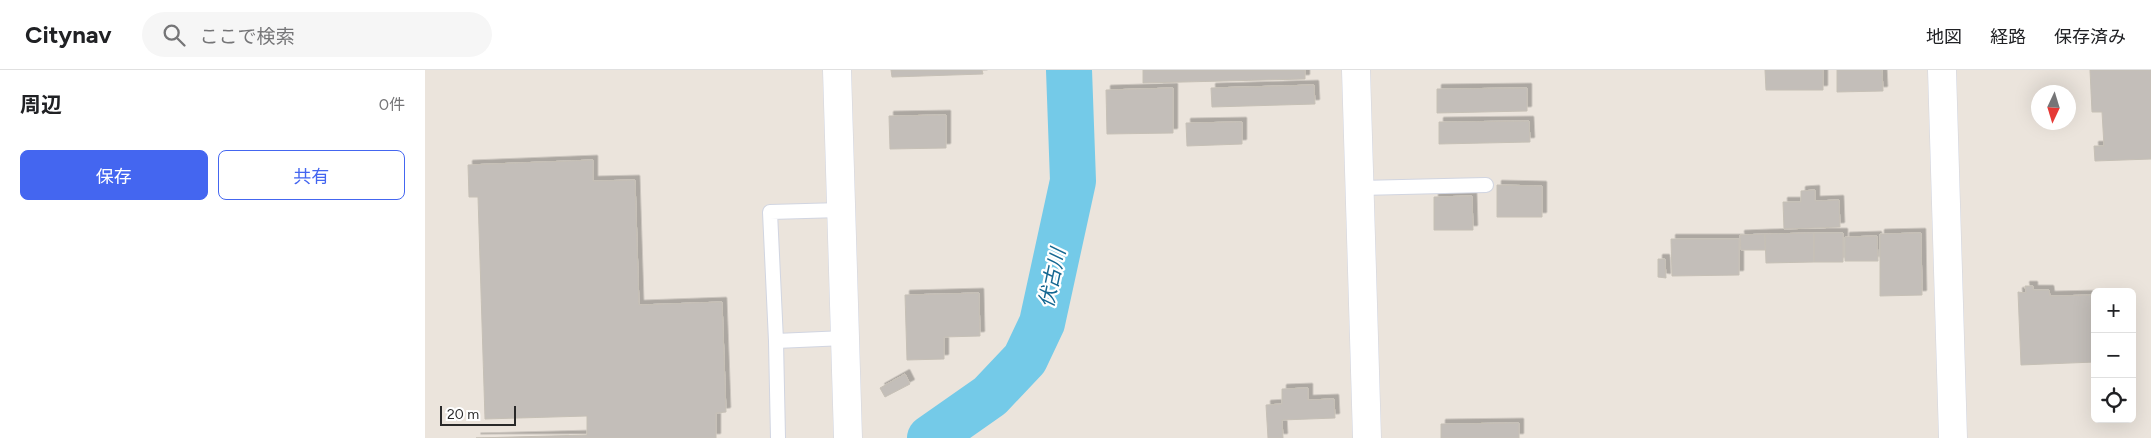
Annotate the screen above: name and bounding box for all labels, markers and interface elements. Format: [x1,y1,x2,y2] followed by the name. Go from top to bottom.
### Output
[142,12,492,57] search box
[25,20,112,49] text: Citynav
[160,21,188,49] icon: search
[200,25,295,48] text: ここで検索
[1926,26,1962,48] text: 地図
[1990,26,2026,48] text: 経路
[2054,26,2126,48] text: 保存済み
[2031,85,2076,130] north arrow
[20,92,62,117] text: 周辺
[379,95,405,114] text: 0件
[20,150,208,200] button: 保存
[218,150,405,200] button: 共有
[1034,244,1070,310] water label: 伏古川
[2091,288,2136,423] map controls
[2091,288,2136,333] button: +
[2091,333,2136,378] button: −
[2091,378,2136,423] button: locate
[440,403,516,426] scale bar
[447,406,479,423] text: 20 m

